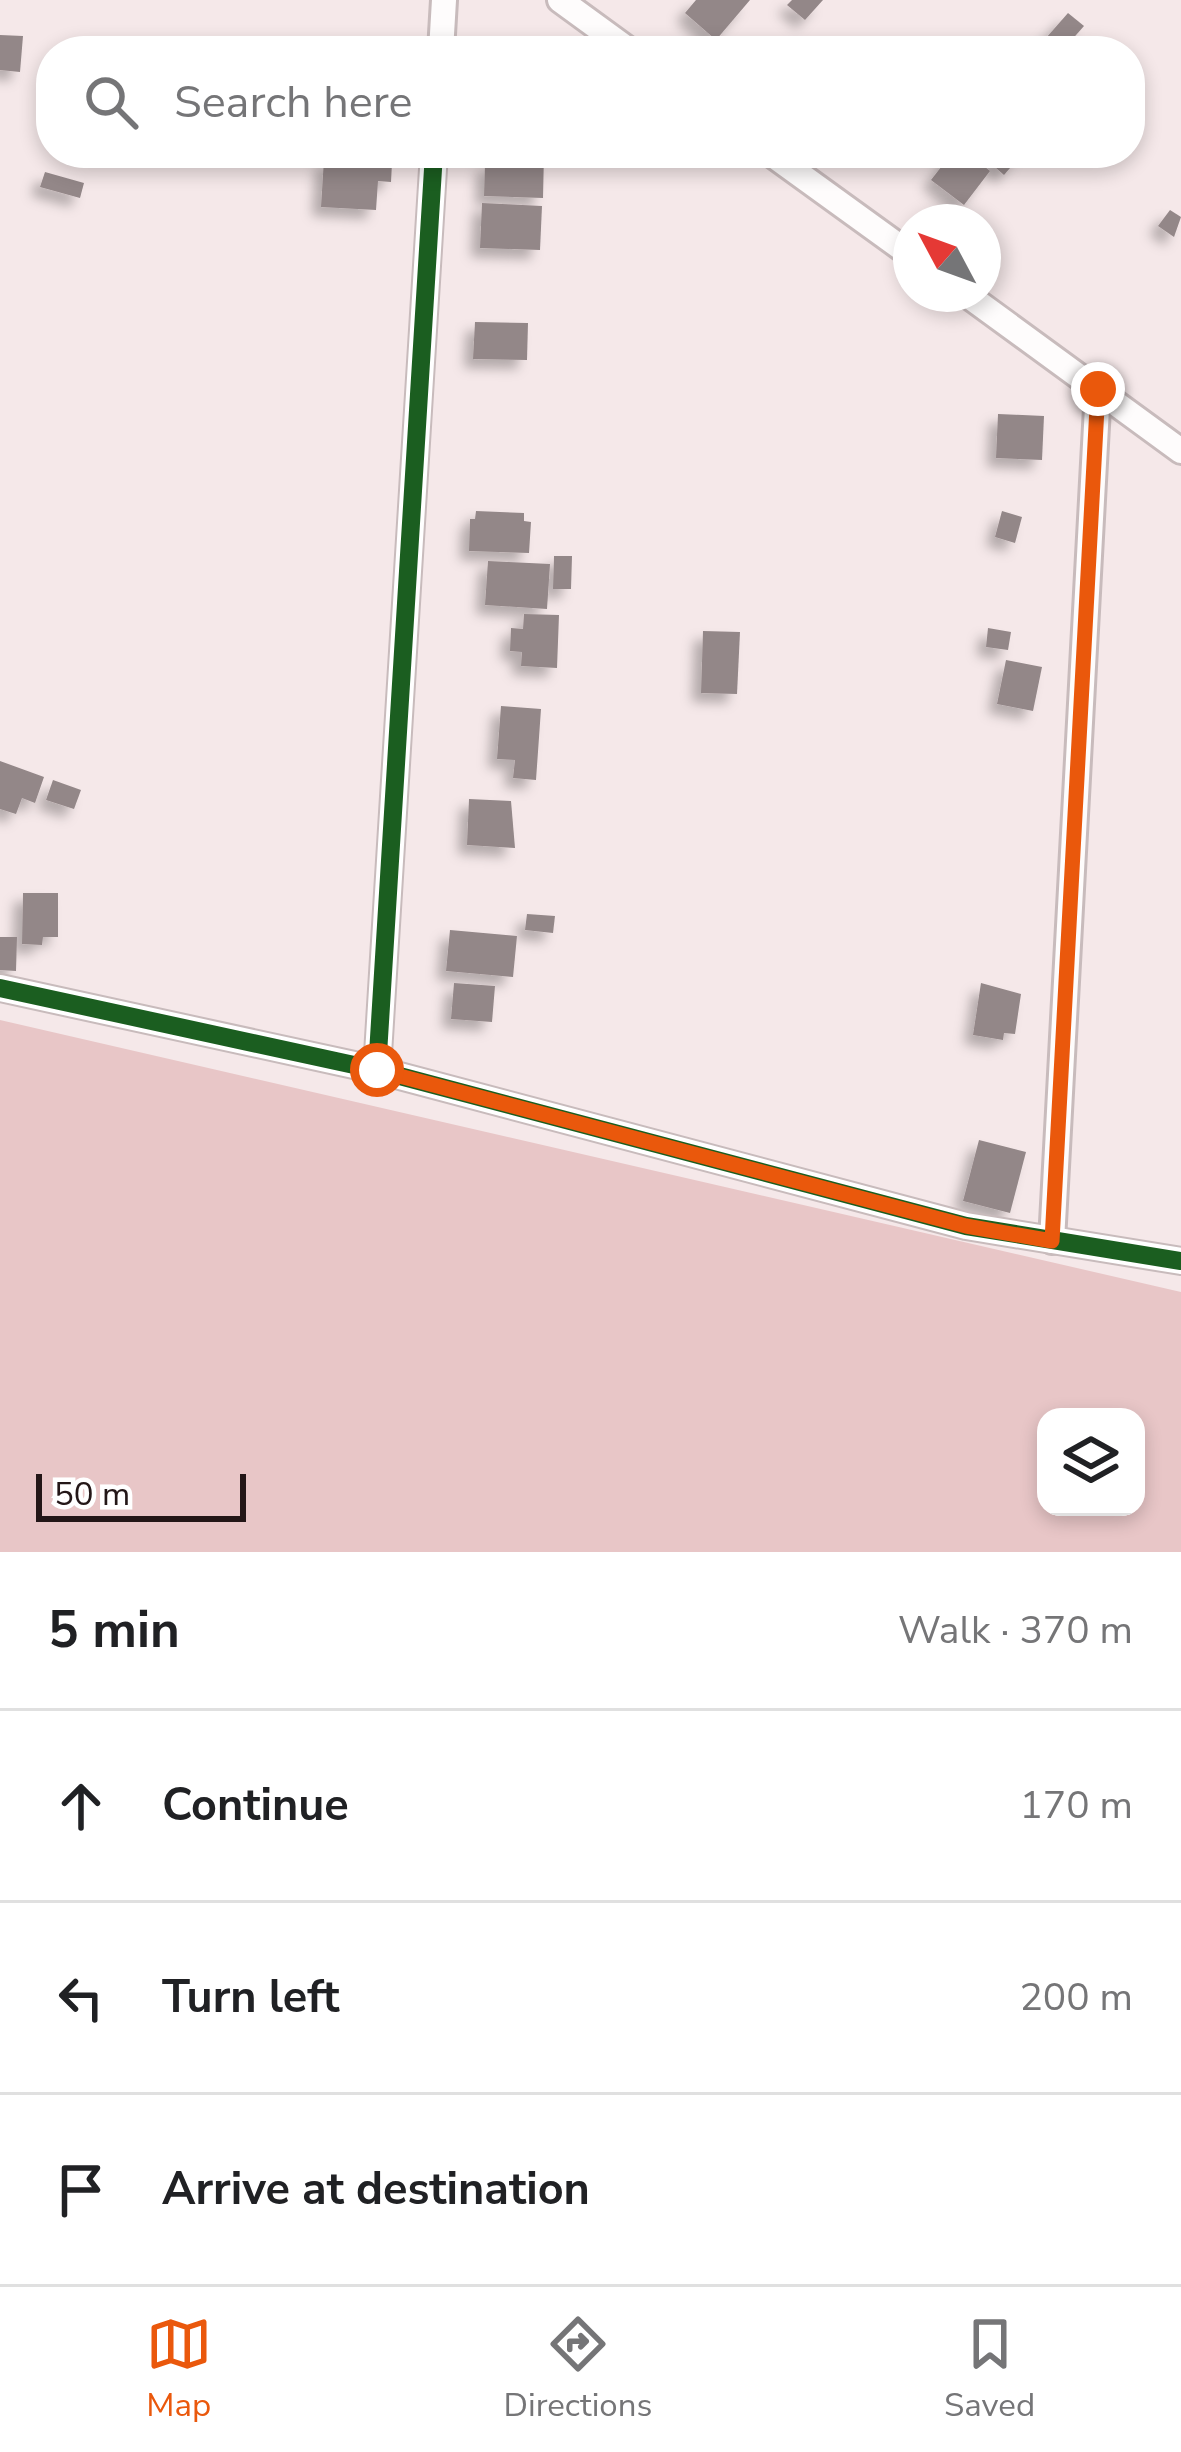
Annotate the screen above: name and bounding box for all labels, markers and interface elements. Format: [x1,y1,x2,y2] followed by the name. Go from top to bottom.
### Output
[36,36,1145,168] search box
[78,69,144,135] icon: search
[174,72,413,133] text: Search here
[893,204,1001,312] north arrow
[1071,362,1125,416] route end
[350,1043,404,1097] route start
[1037,1408,1145,1516] map controls
[1037,1408,1145,1516] button: layers
[36,1468,246,1521] scale bar
[54,1472,130,1517] text: 50 m
[48,1595,180,1665] text: 5 min
[898,1604,1133,1657] text: Walk · 370 m
[48,1773,114,1839] icon: ahead
[162,1775,349,1836] text: Continue
[1019,1779,1133,1832] text: 170 m
[48,1965,114,2031] icon: left
[162,1967,340,2028] text: Turn left
[1019,1971,1133,2024] text: 200 m
[48,2157,114,2223] icon: arrive
[162,2159,590,2220] text: Arrive at destination
[146,2311,212,2428] tab: Map
[504,2311,652,2428] tab: Directions
[944,2311,1035,2428] tab: Saved

